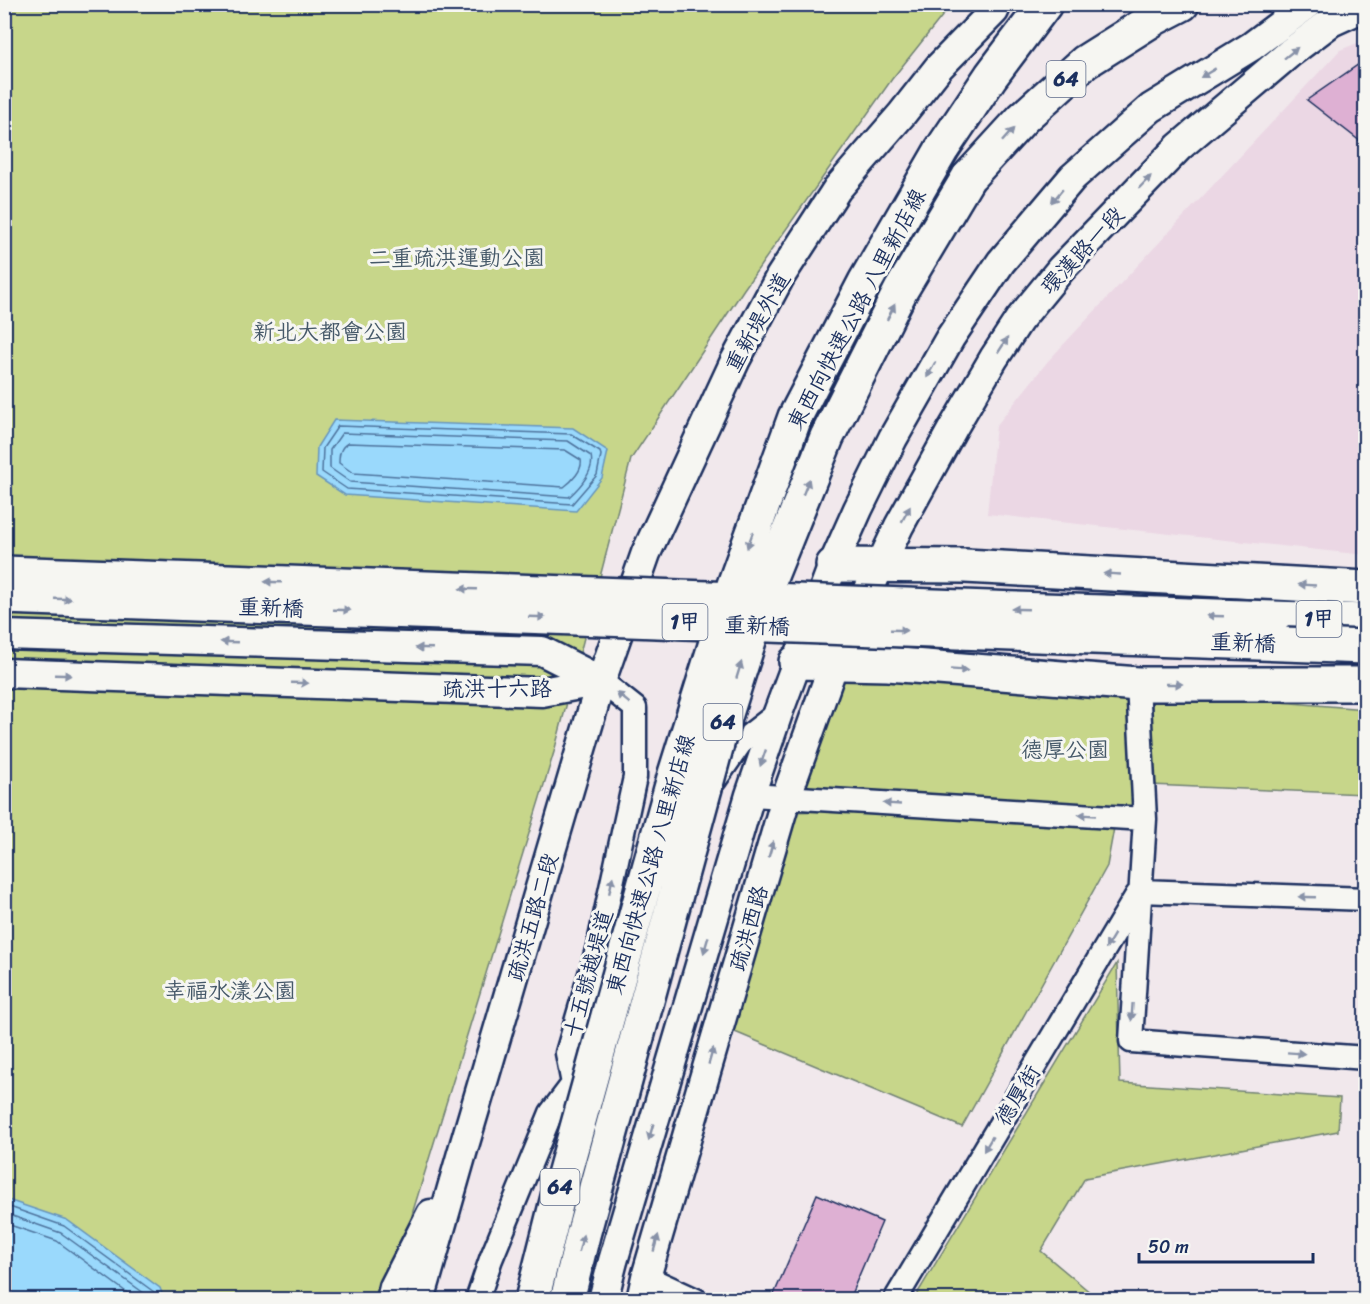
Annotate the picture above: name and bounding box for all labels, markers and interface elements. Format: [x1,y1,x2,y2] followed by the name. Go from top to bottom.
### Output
[1283,47,1299,60] one-way arrow
[1046,61,1086,97] road number: 64
[1200,68,1216,79] one-way arrow
[1001,128,1014,143] one-way arrow
[1137,176,1151,190] one-way arrow
[776,181,937,437] street label: 東西向快速公路 八里新店線
[1051,188,1064,203] one-way arrow
[1031,197,1134,304] street label: 環漢路一段
[369,238,545,277] park label: 二重疏洪運動公園
[714,265,801,380] street label: 重新堤外道
[886,303,895,320] one-way arrow
[253,312,407,351] park label: 新北大都會公園
[997,337,1008,353] one-way arrow
[927,362,937,379] one-way arrow
[802,478,811,496] one-way arrow
[901,505,911,522] one-way arrow
[745,531,754,549] one-way arrow
[1103,570,1122,579] one-way arrow
[264,578,283,587] one-way arrow
[1298,580,1317,589] one-way arrow
[459,585,478,594] one-way arrow
[237,587,305,628] street label: 重新橋
[53,595,72,604] one-way arrow
[1296,601,1342,637] road number: 1甲
[662,604,708,640] road number: 1甲
[1010,604,1029,613] one-way arrow
[332,605,351,614] one-way arrow
[723,605,791,646] street label: 重新橋
[1205,611,1224,620] one-way arrow
[527,612,546,621] one-way arrow
[1209,622,1277,663] street label: 重新橋
[890,625,909,635] one-way arrow
[219,637,238,646] one-way arrow
[414,643,433,652] one-way arrow
[735,661,745,679] one-way arrow
[950,665,969,674] one-way arrow
[442,669,552,708] street label: 疏洪十六路
[53,670,72,679] one-way arrow
[290,679,309,688] one-way arrow
[1165,679,1184,689] one-way arrow
[615,691,631,704] one-way arrow
[704,704,742,740] road number: 64
[595,729,706,999] street label: 東西向快速公路 八里新店線
[1021,730,1109,769] park label: 德厚公園
[757,749,767,767] one-way arrow
[883,799,902,808] one-way arrow
[1077,811,1096,820] one-way arrow
[767,839,776,857] one-way arrow
[496,848,569,986] street label: 疏洪五路二段
[607,875,617,894] one-way arrow
[718,880,779,976] street label: 疏洪西路
[1298,892,1317,902] one-way arrow
[553,905,624,1043] street label: 十五號越堤道
[1104,933,1115,949] one-way arrow
[701,936,710,954] one-way arrow
[164,971,296,1010] park label: 幸福水漾公園
[1128,1003,1137,1022] one-way arrow
[707,1047,716,1065] one-way arrow
[1287,1048,1306,1058] one-way arrow
[984,1057,1051,1134] street label: 德厚街
[646,1123,655,1141] one-way arrow
[982,1136,993,1152] one-way arrow
[540,1169,580,1205] road number: 64
[1139,1226,1313,1264] scale bar
[1148,1231,1189,1263] text: 50 m
[577,1234,587,1252] one-way arrow
[652,1234,661,1252] one-way arrow

